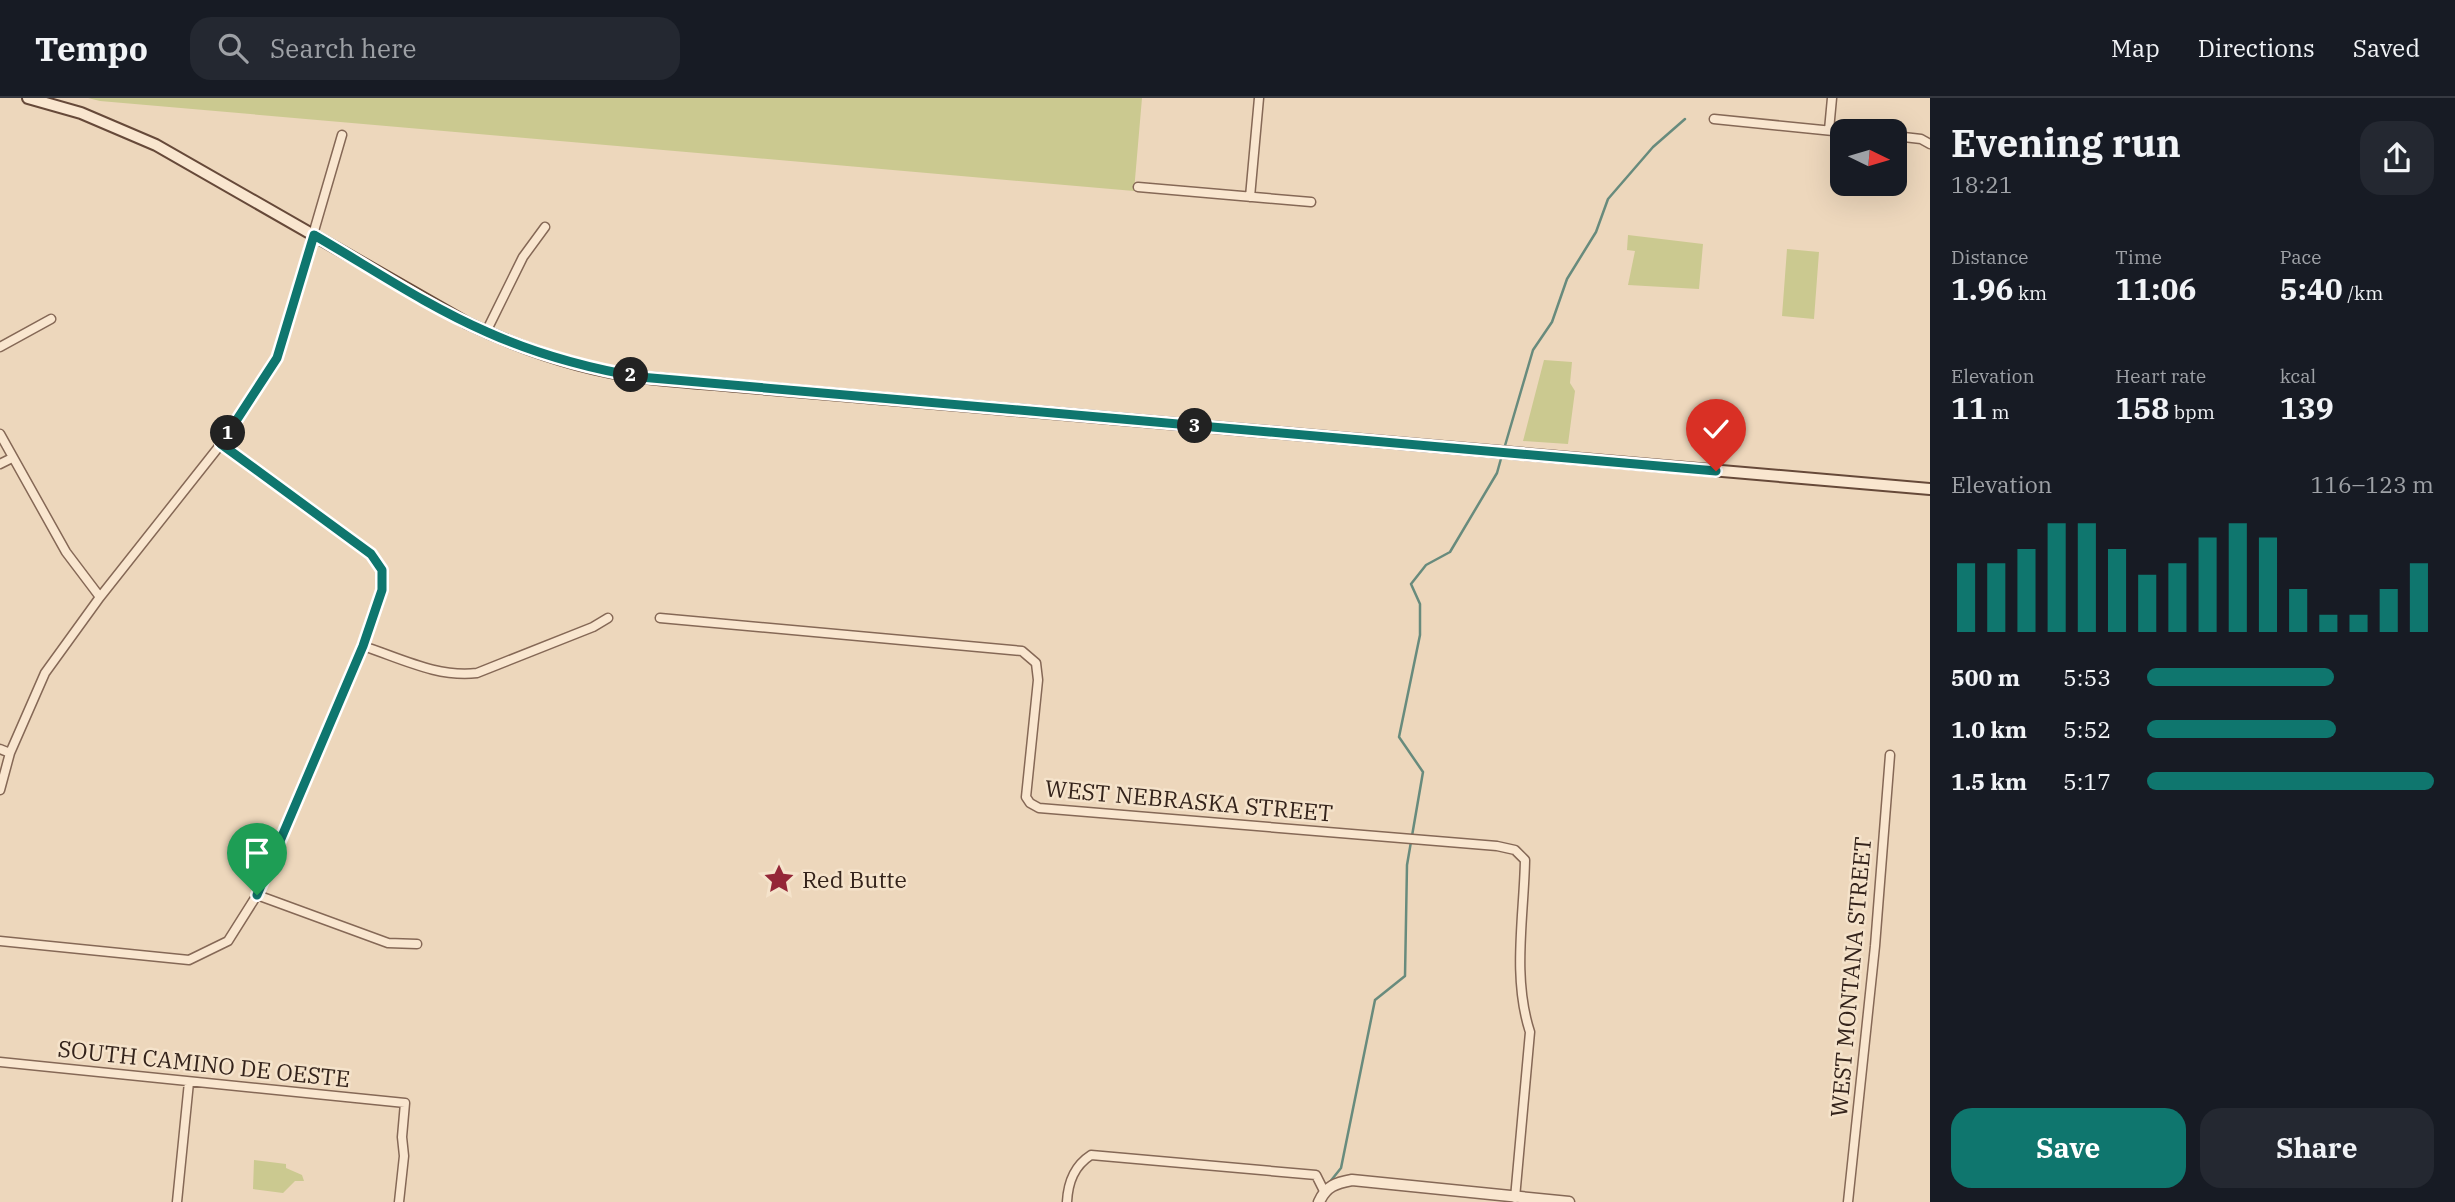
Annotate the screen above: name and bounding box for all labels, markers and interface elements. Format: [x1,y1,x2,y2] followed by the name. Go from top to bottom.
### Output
[190,17,680,80] search box
[35,27,148,70] text: Tempo
[214,29,252,67] icon: search
[270,31,416,65] text: Search here
[2111,32,2160,64] text: Map
[2198,32,2315,64] text: Directions
[2353,32,2420,64] text: Saved
[1951,118,2181,167] text: Evening run
[1830,119,1908,196] north arrow
[1830,119,1907,196] map controls
[2360,121,2434,195] button: share
[1951,169,2013,199] text: 18:21
[1951,245,2029,269] text: Distance
[2115,245,2162,269] text: Time
[2280,245,2321,269] text: Pace
[1951,269,2013,308] text: 1.96
[2115,269,2196,308] text: 11:06
[2280,269,2343,308] text: 5:40
[2013,281,2047,305] text: km
[2343,281,2383,305] text: /km
[614,358,648,392] pin: 2
[625,362,636,386] text: 2
[1951,364,2035,388] text: Elevation
[2115,364,2206,388] text: Heart rate
[2280,364,2316,388] text: kcal
[1951,388,1987,427] text: 11
[2115,388,2169,427] text: 158
[2280,388,2334,427] text: 139
[1686,399,1746,471] pin
[1987,400,2010,424] text: m
[2169,400,2215,424] text: bpm
[1178,408,1212,444] pin: 3
[1697,410,1735,448] icon: check
[1189,413,1200,437] text: 3
[210,416,246,450] pin: 1
[222,420,233,444] text: 1
[1951,469,2052,499] text: Elevation
[2310,469,2434,499] text: 116–123 m
[1951,662,2020,692] text: 500 m
[2063,662,2111,692] text: 5:53
[1951,714,2027,744] text: 1.0 km
[2063,714,2111,744] text: 5:52
[1951,766,2027,796] text: 1.5 km
[2063,766,2111,796] text: 5:17
[1044,772,1334,828] street label: WEST NEBRASKA STREET
[227,823,287,895] pin
[238,834,276,872] icon: arrive
[1823,836,1877,1118] street label: WEST MONTANA STREET
[762,862,796,896] place icon: Red Butte
[802,864,907,894] place label: Red Butte
[56,1033,352,1093] street label: SOUTH CAMINO DE OESTE
[1951,1108,2186,1188] button: Save
[2200,1108,2434,1188] button: Share

